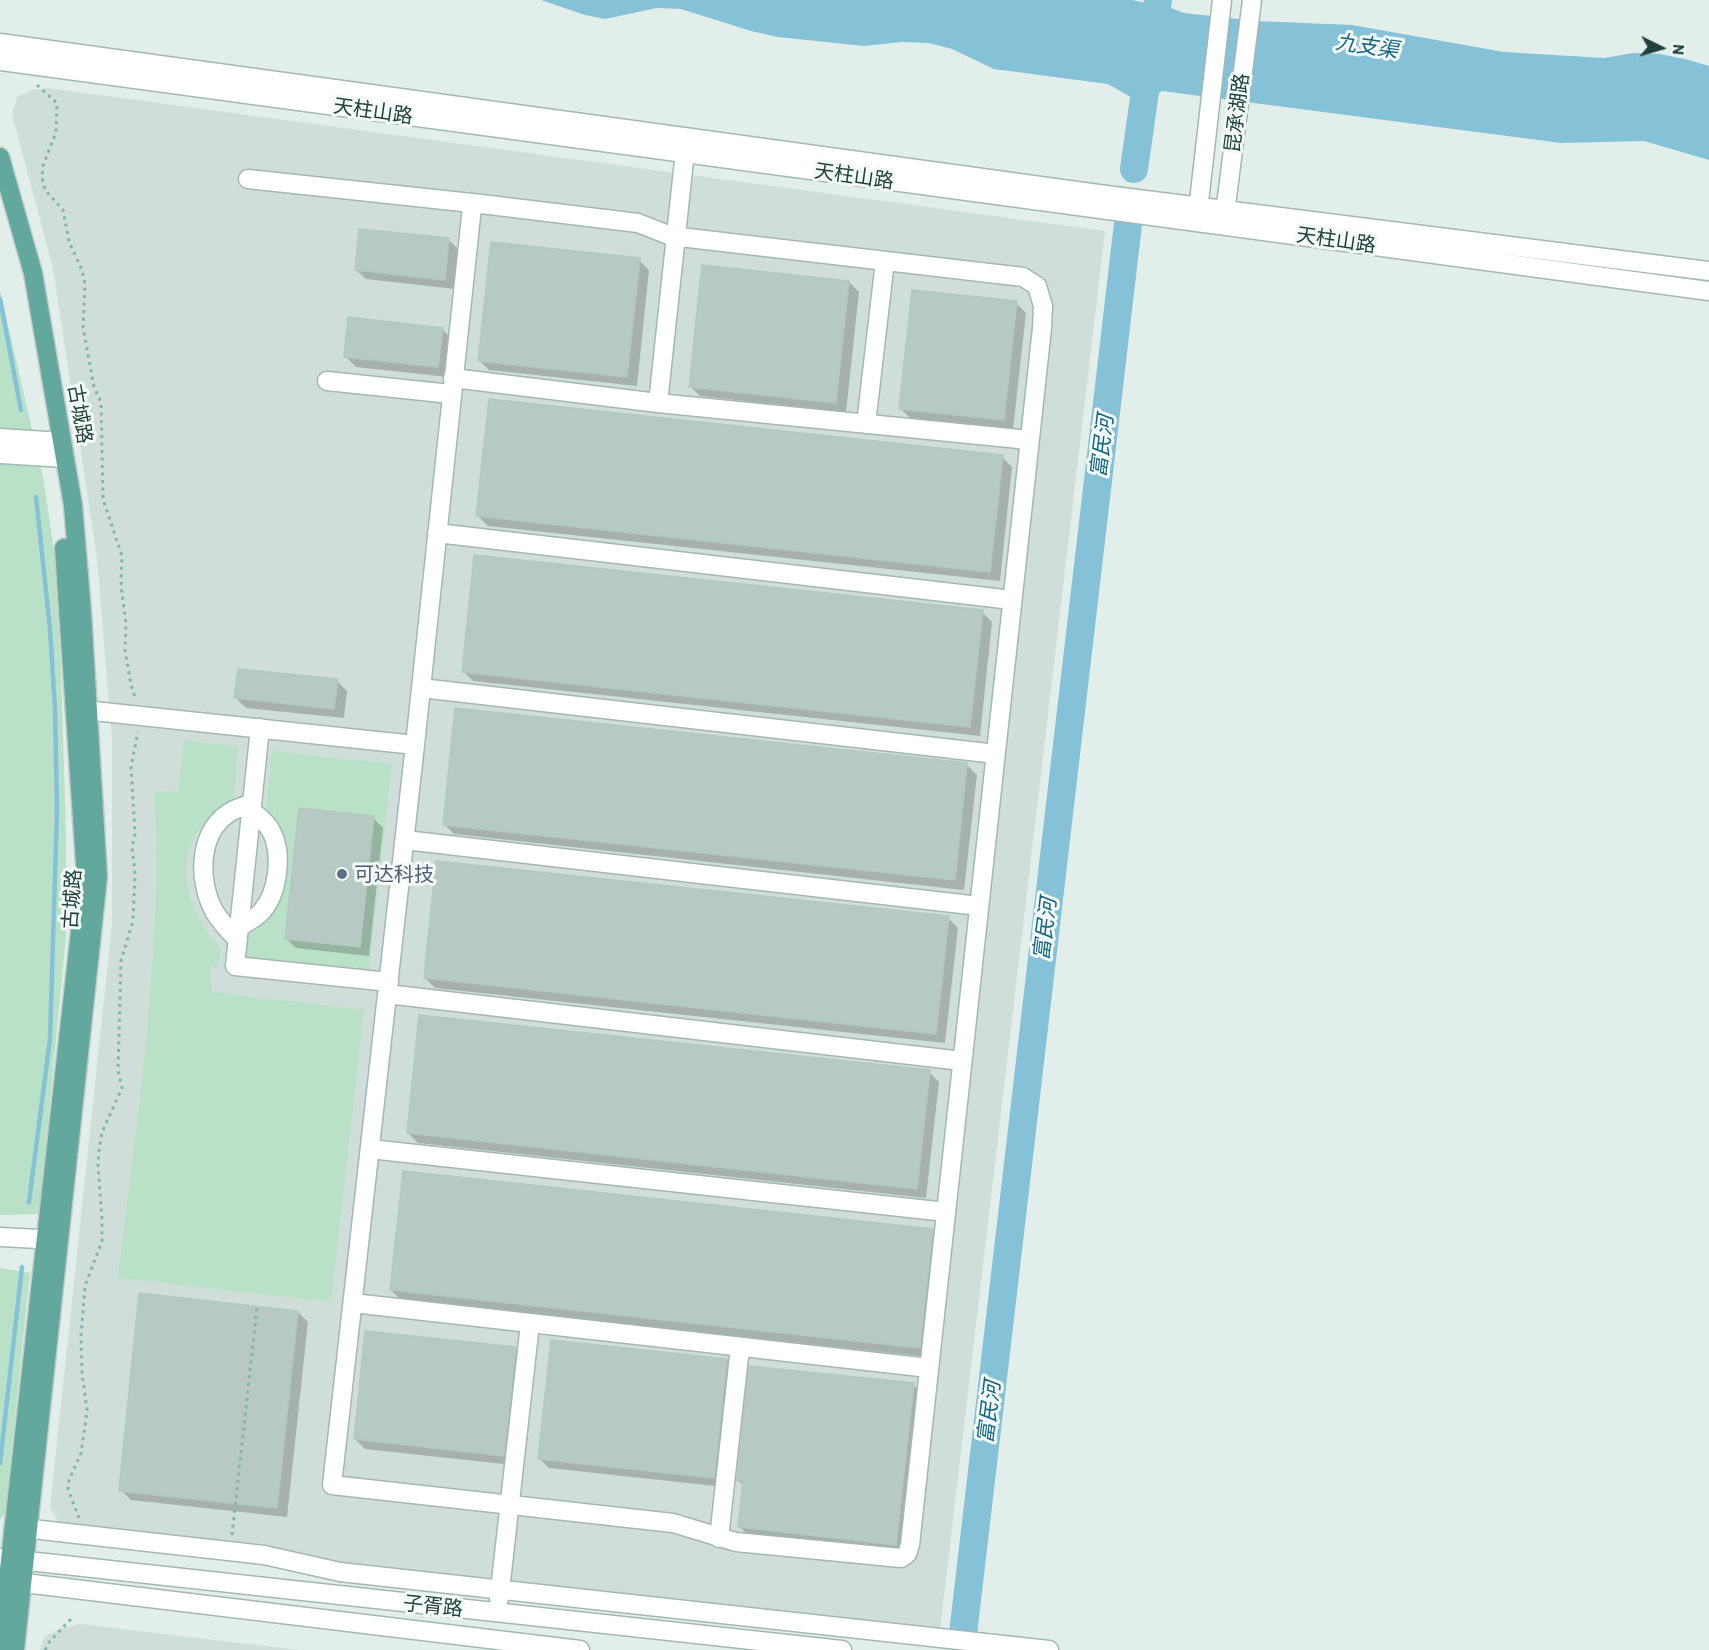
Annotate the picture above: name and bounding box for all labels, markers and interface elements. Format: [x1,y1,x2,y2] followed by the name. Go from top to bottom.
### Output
[1631,18,1691,78] north arrow
[1334,29,1400,63] water label: 九支渠
[1670,43,1689,56] text: N
[1220,72,1254,154] street label: 昆承湖路
[332,94,414,128] street label: 天柱山路
[813,159,895,193] street label: 天柱山路
[1295,223,1377,257] street label: 天柱山路
[63,382,97,446] street label: 古城路
[1086,413,1118,479] water label: 富民河
[354,862,434,886] place label: 可达科技
[335,867,349,881] marker: 可达科技
[58,868,86,930] street label: 古城路
[1029,896,1061,962] water label: 富民河
[973,1379,1005,1445] water label: 富民河
[402,1591,464,1621] street label: 子胥路

